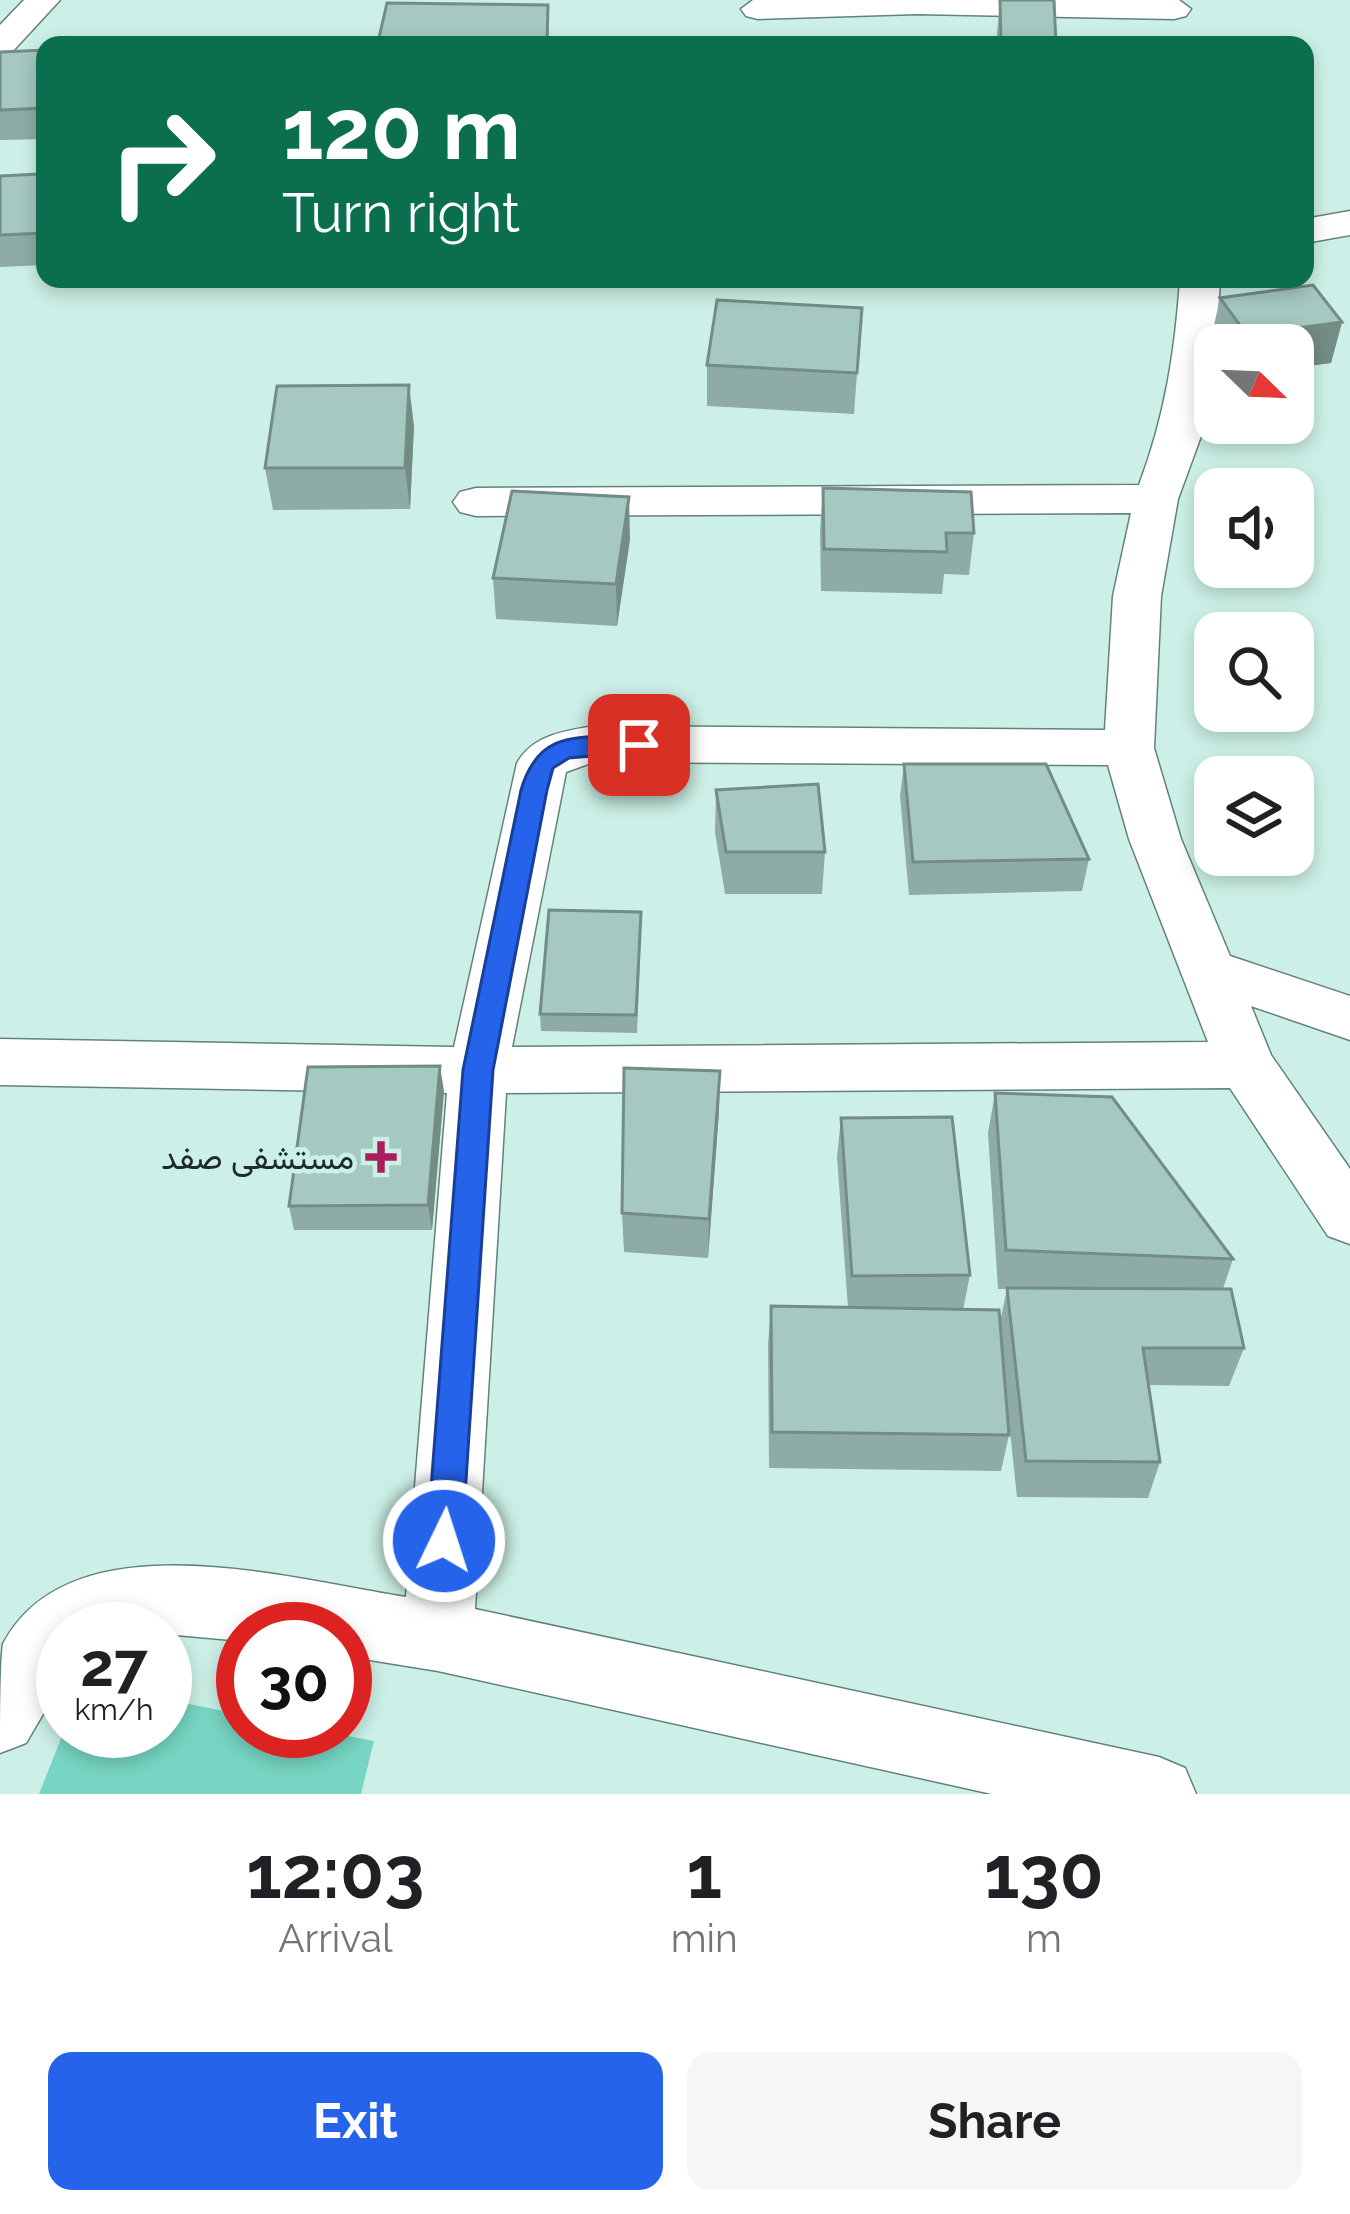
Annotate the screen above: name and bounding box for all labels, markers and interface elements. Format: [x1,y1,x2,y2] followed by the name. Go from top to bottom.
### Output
[282,80,521,179] text: 120 m
[84,84,240,240] icon: right
[282,181,520,245] text: Turn right
[1194,324,1314,444] north arrow
[1194,324,1314,876] map controls
[1194,468,1314,588] button: sound
[1194,612,1314,732] button: search
[588,694,690,796] pin
[606,712,672,778] icon: arrive
[1194,756,1314,876] button: layers
[161,1138,354,1177] place label: مستشفى صفد
[365,1141,397,1173] marker: مستشفى صفد
[381,1478,507,1604] position arrow
[216,1602,372,1758] speed limit sign: 30
[80,1630,148,1700] text: 27
[74,1692,154,1727] text: km/h
[246,1830,425,1915] text: 12:03
[686,1830,722,1915] text: 1
[984,1830,1104,1915] text: 130
[278,1915,393,1961] text: Arrival
[671,1915,738,1961] text: min
[1026,1915,1062,1961] text: m
[48,2052,663,2190] button: Exit
[687,2052,1302,2190] button: Share

